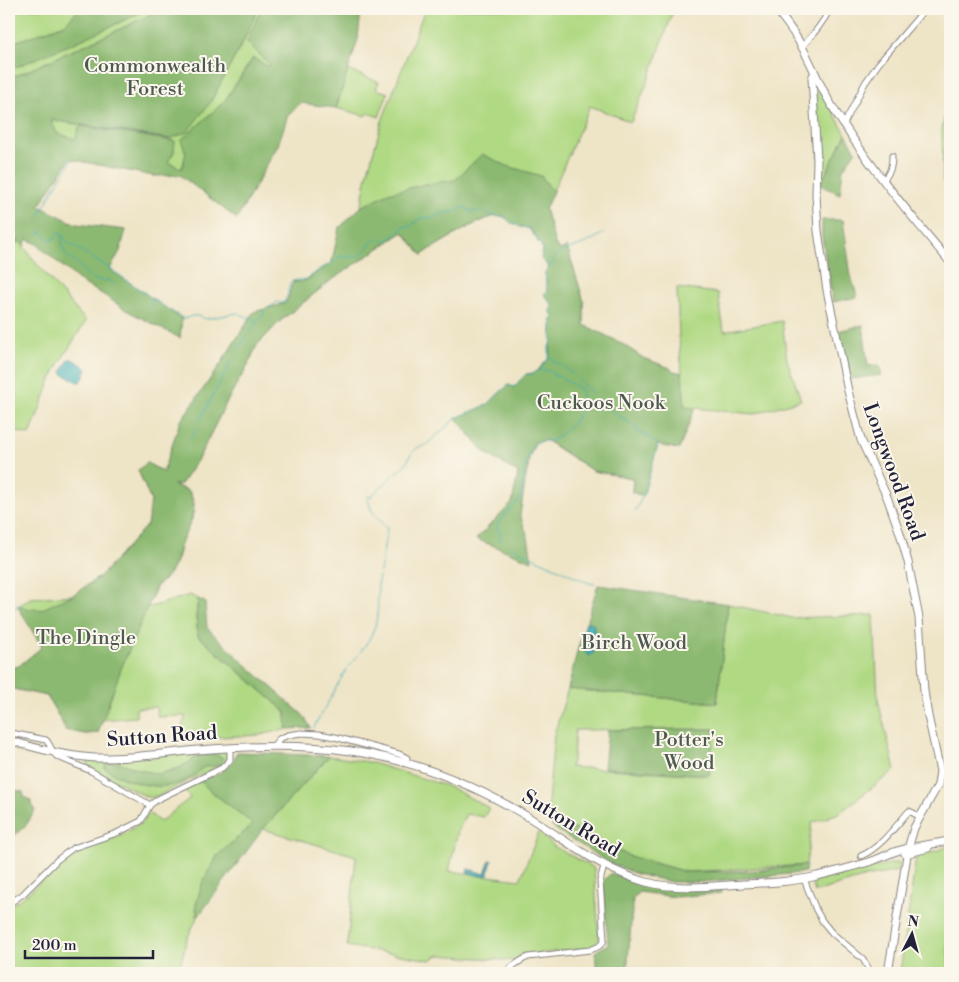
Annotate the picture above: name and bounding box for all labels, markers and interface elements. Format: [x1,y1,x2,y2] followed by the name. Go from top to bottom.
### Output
[84,54,226,102] park label: Commonwealth Forest
[537,391,667,416] park label: Cuckoos Nook
[857,400,930,545] street label: Longwood Road
[36,626,136,651] park label: The Dingle
[580,631,687,656] park label: Birch Wood
[106,721,219,753] street label: Sutton Road
[654,728,724,776] park label: Potter's Wood
[517,785,625,863] street label: Sutton Road
[886,910,936,960] north arrow
[907,913,920,932] text: N
[25,927,152,959] scale bar
[32,936,77,955] text: 200 m

